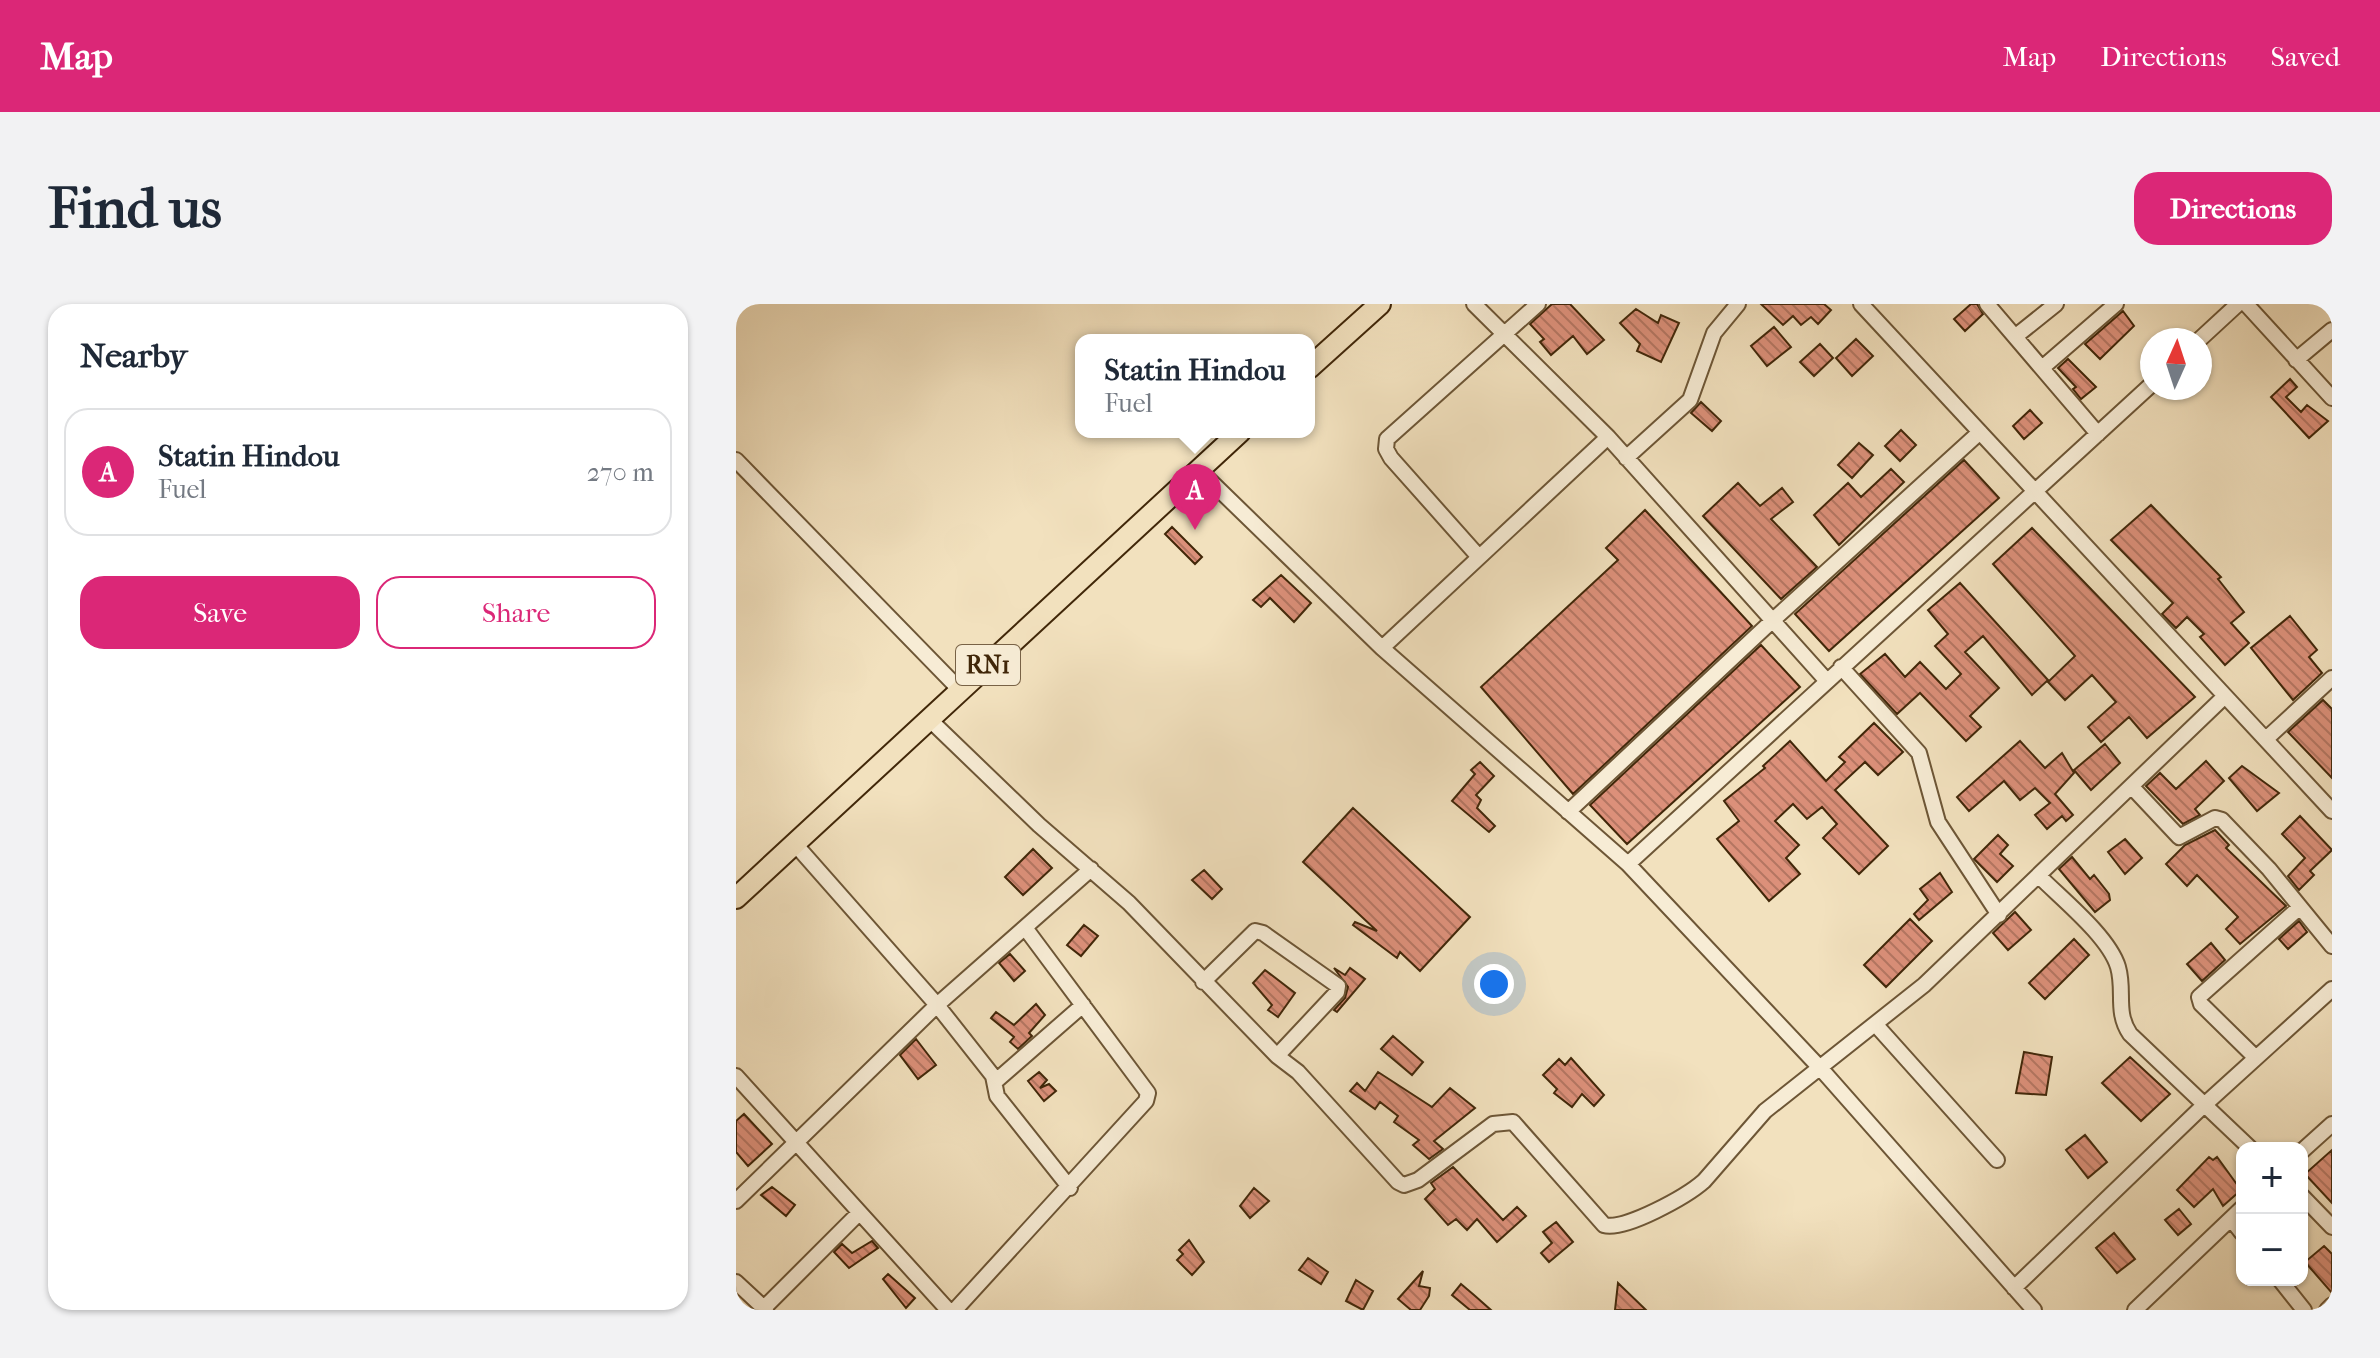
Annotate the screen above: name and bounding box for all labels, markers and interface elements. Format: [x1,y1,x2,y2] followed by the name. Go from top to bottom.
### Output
[40,34,113,79] text: Map
[2003,40,2056,73] text: Map
[2100,40,2227,73] text: Directions
[2271,40,2340,73] text: Saved
[2134,172,2332,245] button: Directions
[48,176,222,241] text: Find us
[2140,328,2212,400] north arrow
[1075,334,1315,438] popup
[80,336,187,376] text: Nearby
[1104,353,1286,388] text: Statin Hindou
[1104,388,1153,419] text: Fuel
[158,439,340,474] text: Statin Hindou
[100,457,116,488] text: A
[587,457,654,488] text: 270 m
[1169,464,1221,530] pin: A
[158,474,206,505] text: Fuel
[80,576,360,649] button: Save
[376,576,656,649] button: Share
[956,645,1020,685] road number: RN1
[1474,964,1514,1004] your location
[2236,1142,2308,1286] map controls
[2236,1142,2308,1214] button: +
[2236,1214,2308,1286] button: −

